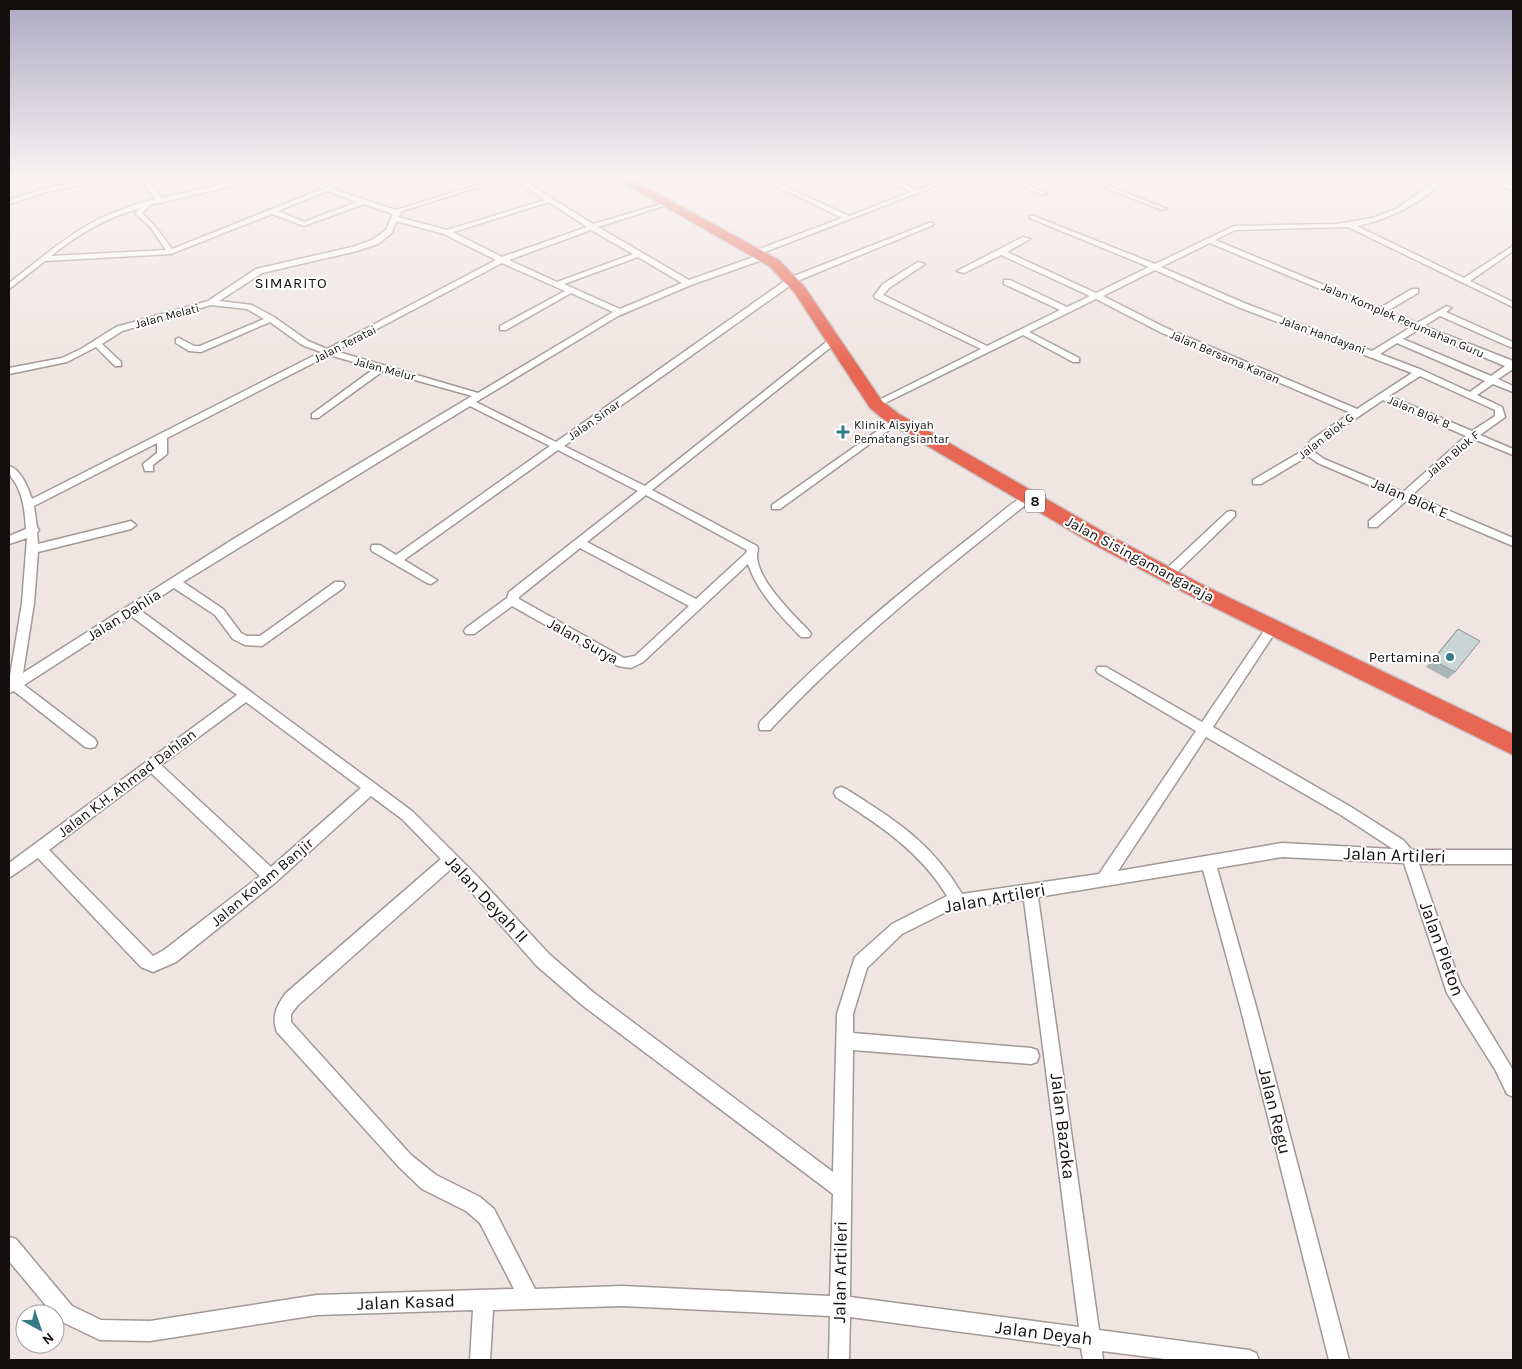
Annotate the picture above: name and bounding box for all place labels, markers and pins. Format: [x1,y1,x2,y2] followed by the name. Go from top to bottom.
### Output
[854,418,950,446] place label: Klinik Aisyiyah Pematangsiantar
[836,425,850,439] marker: Klinik Aisyiyah Pematangsiantar
[1369,648,1440,666] place label: Pertamina
[1444,651,1456,663] marker: Pertamina

